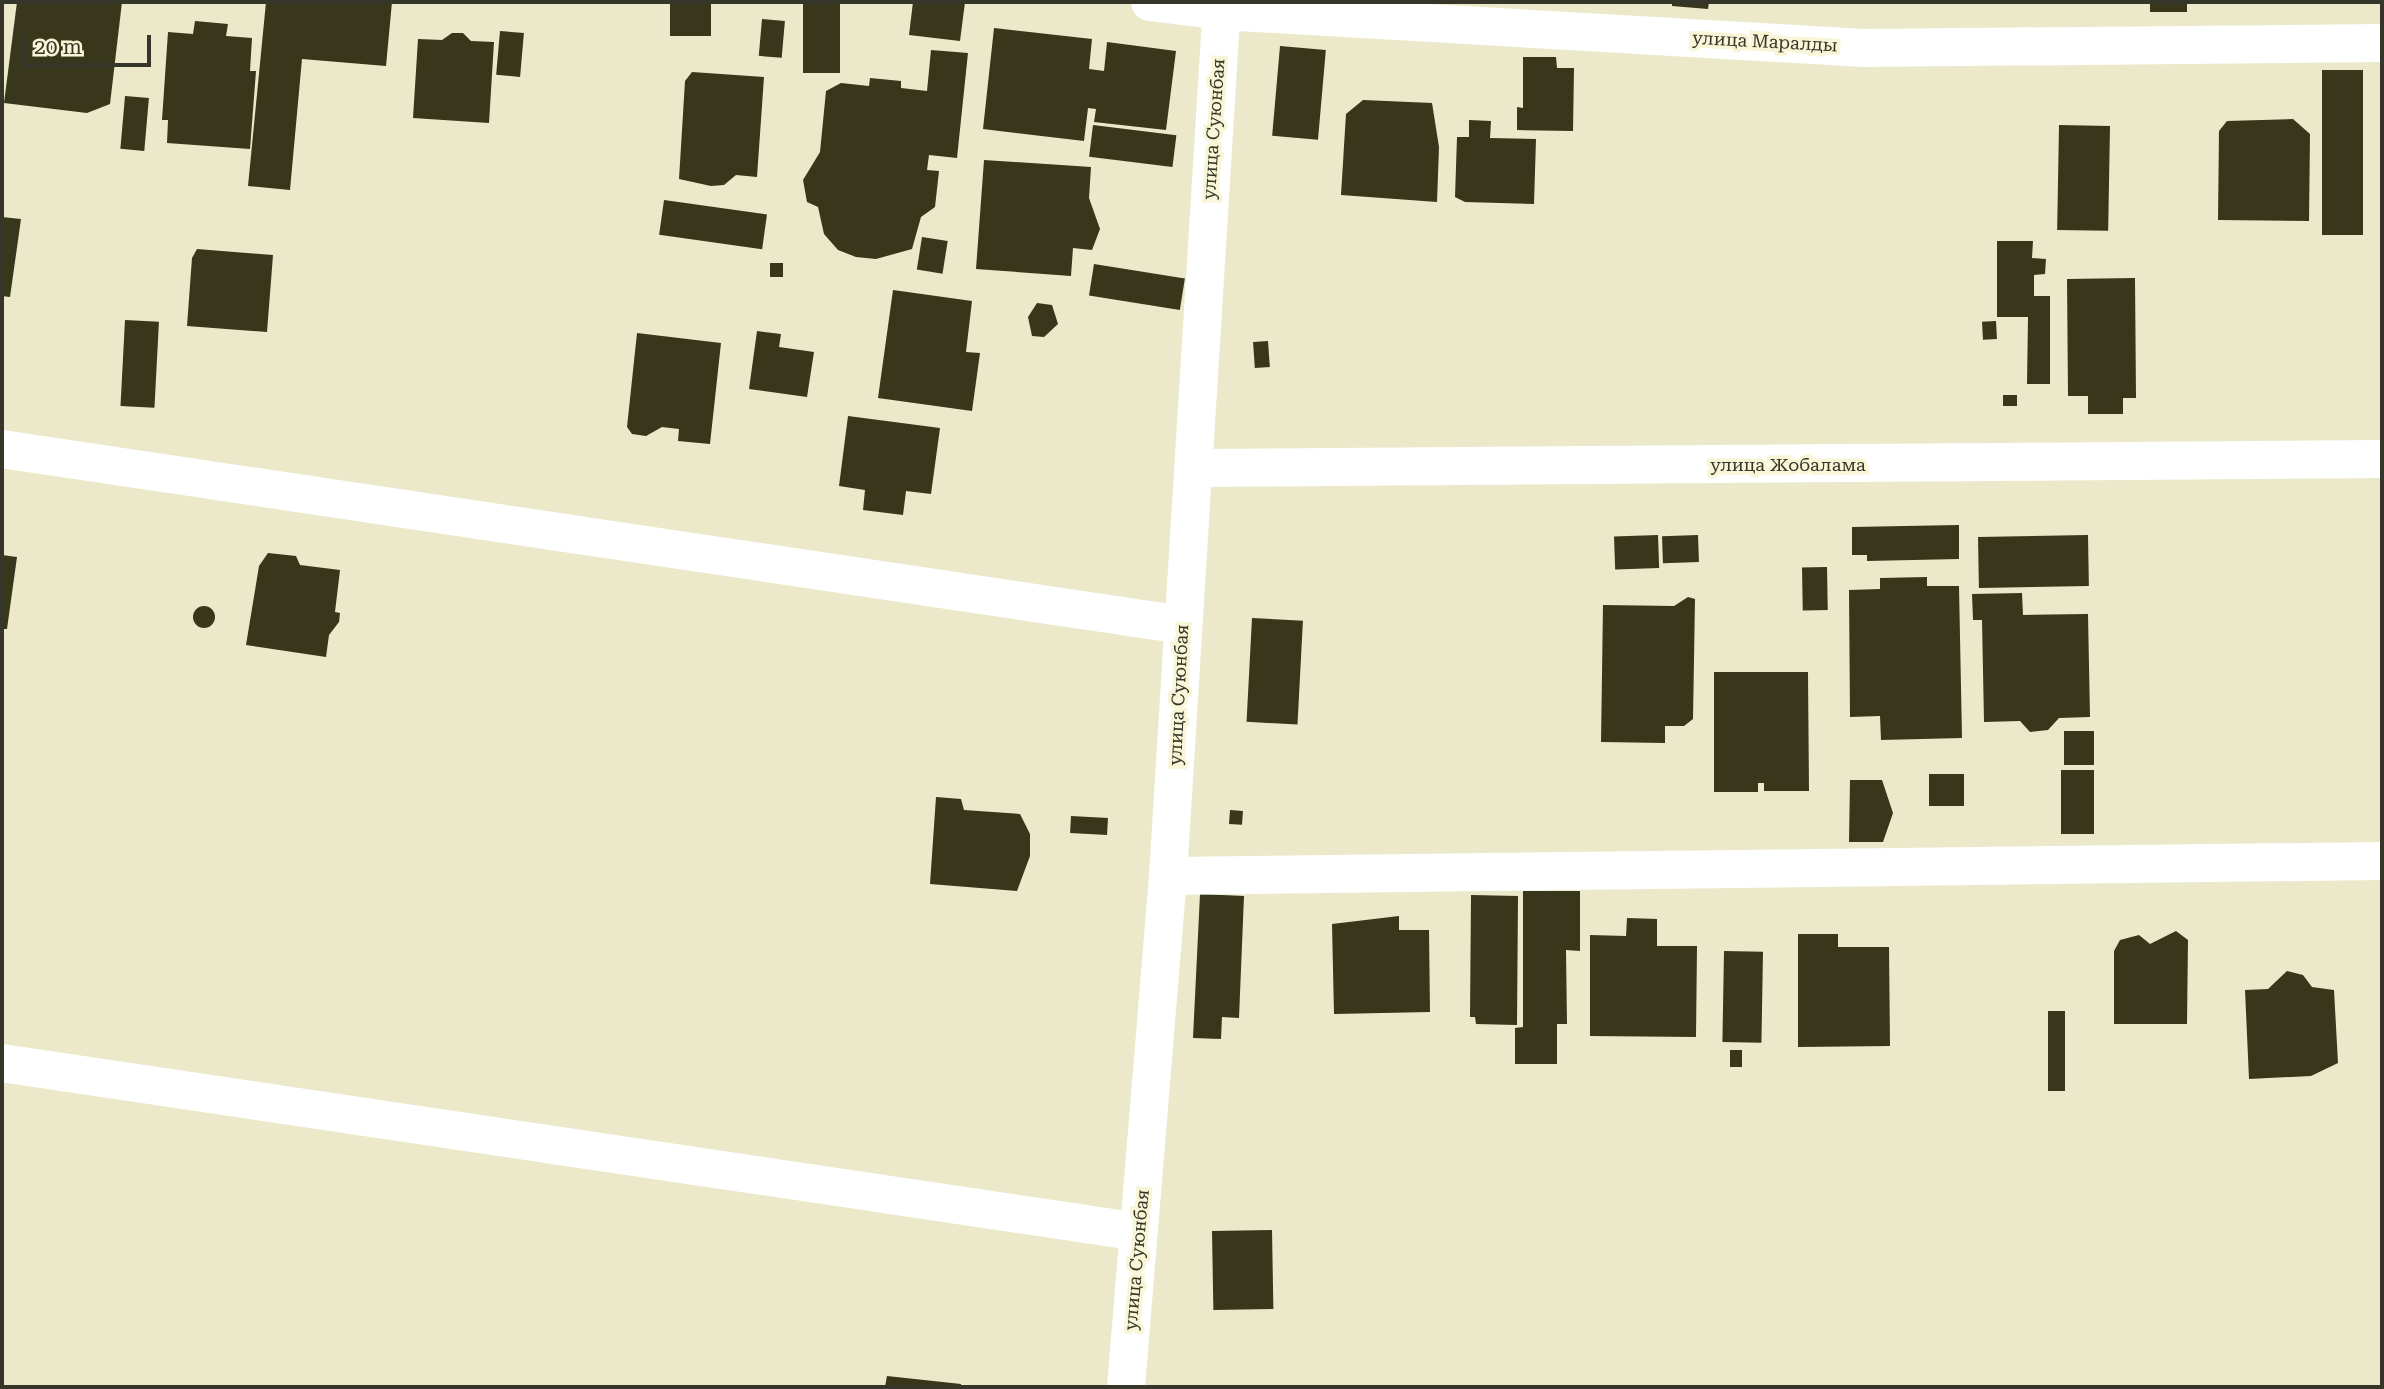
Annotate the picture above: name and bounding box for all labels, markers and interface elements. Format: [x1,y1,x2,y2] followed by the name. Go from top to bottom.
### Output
[24,21,154,65] scale bar
[1692,27,1838,57] street label: улица Маралды
[34,35,82,59] text: 20 m
[1198,58,1230,200] street label: улица Суюнбая
[1710,454,1866,476] street label: улица Жобалама
[1165,624,1193,766] street label: улица Суюнбая
[1120,1189,1154,1331] street label: улица Суюнбая

